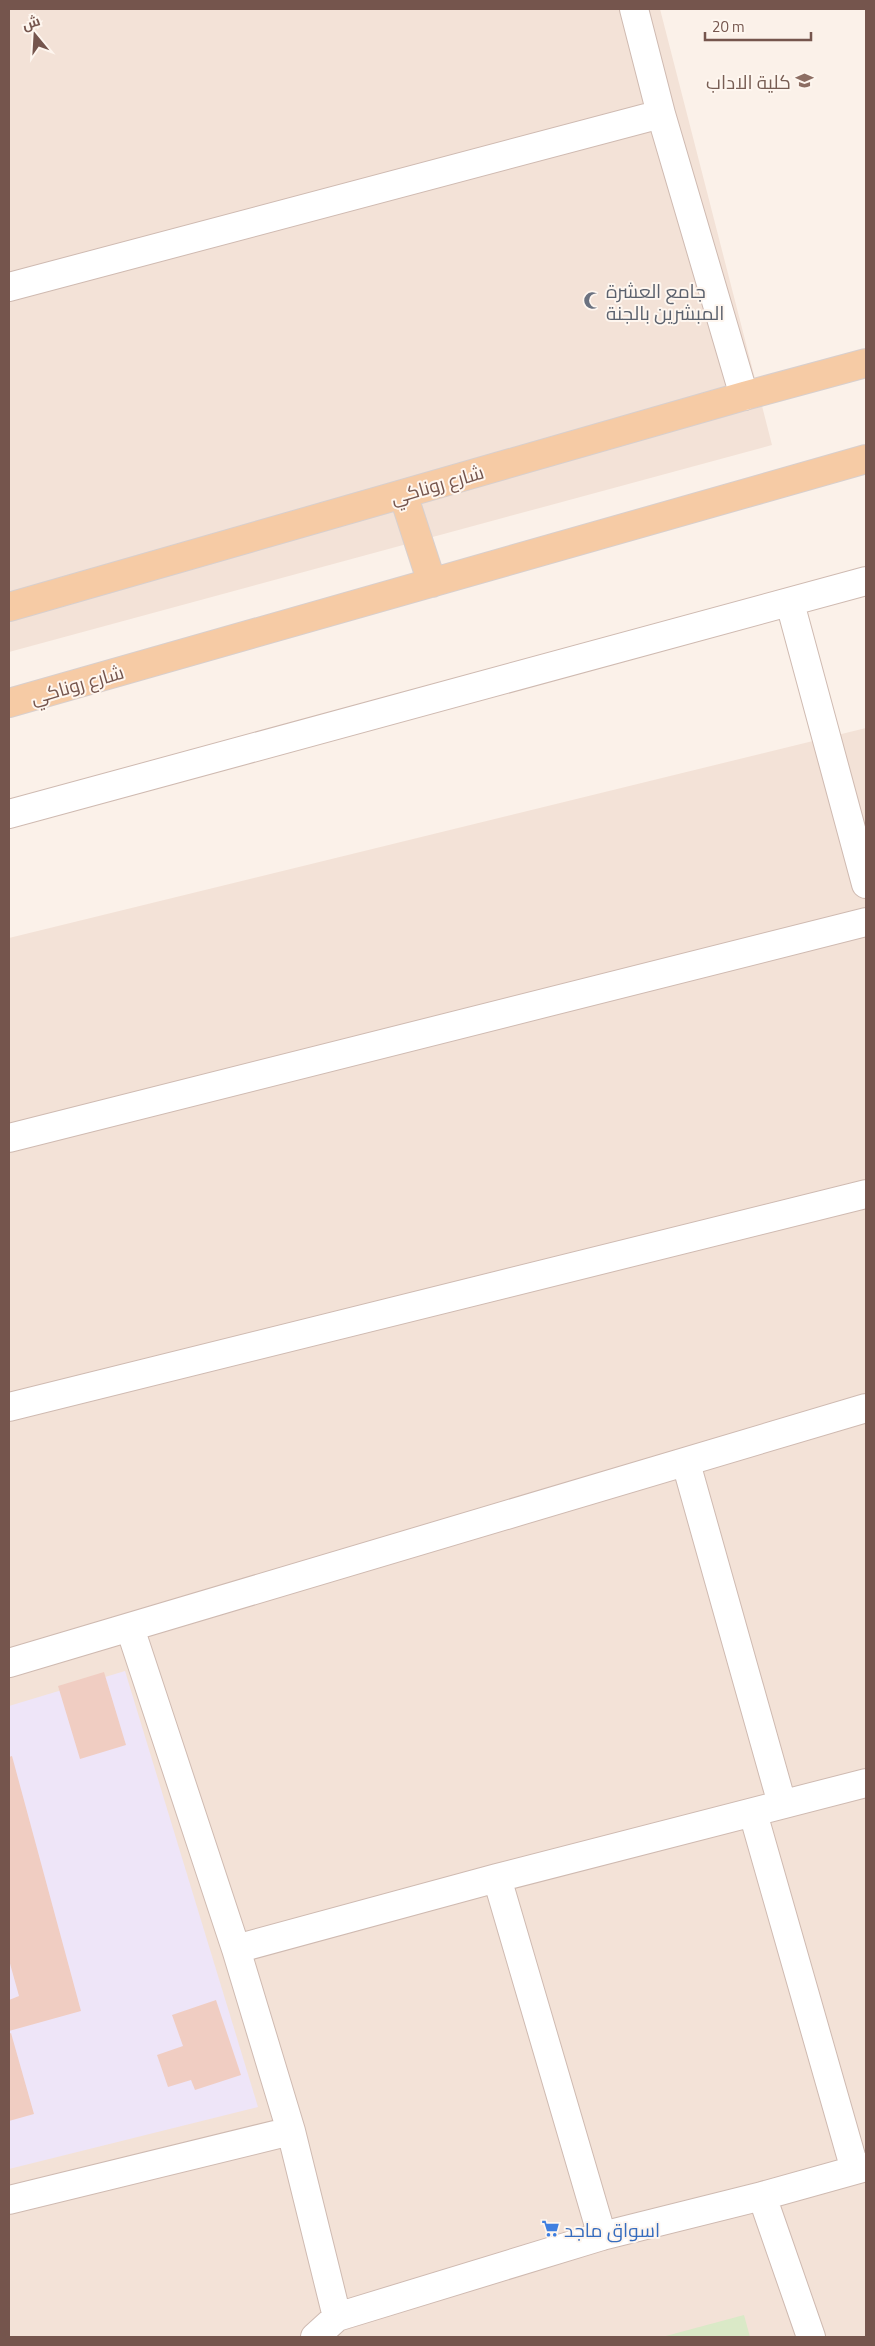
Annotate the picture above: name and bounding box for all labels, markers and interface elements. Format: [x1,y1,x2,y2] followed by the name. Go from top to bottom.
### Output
[19,9,43,35] text: ش
[10,10,60,60] north arrow
[705,10,811,42] scale bar
[712,15,745,38] text: 20 m
[706,67,791,96] place label: كلية الاداب
[795,71,815,91] school or university icon: كلية الاداب
[606,276,724,327] place label: جامع العشرة المبشرين بالجنة
[582,291,602,311] mosque icon: جامع العشرة المبشرين بالجنة
[387,457,487,512] street label: شارع روناكي
[27,657,127,712] street label: شارع روناكي
[564,2215,660,2244] place label: اسواق ماجد
[540,2219,560,2239] supermarket icon: اسواق ماجد

